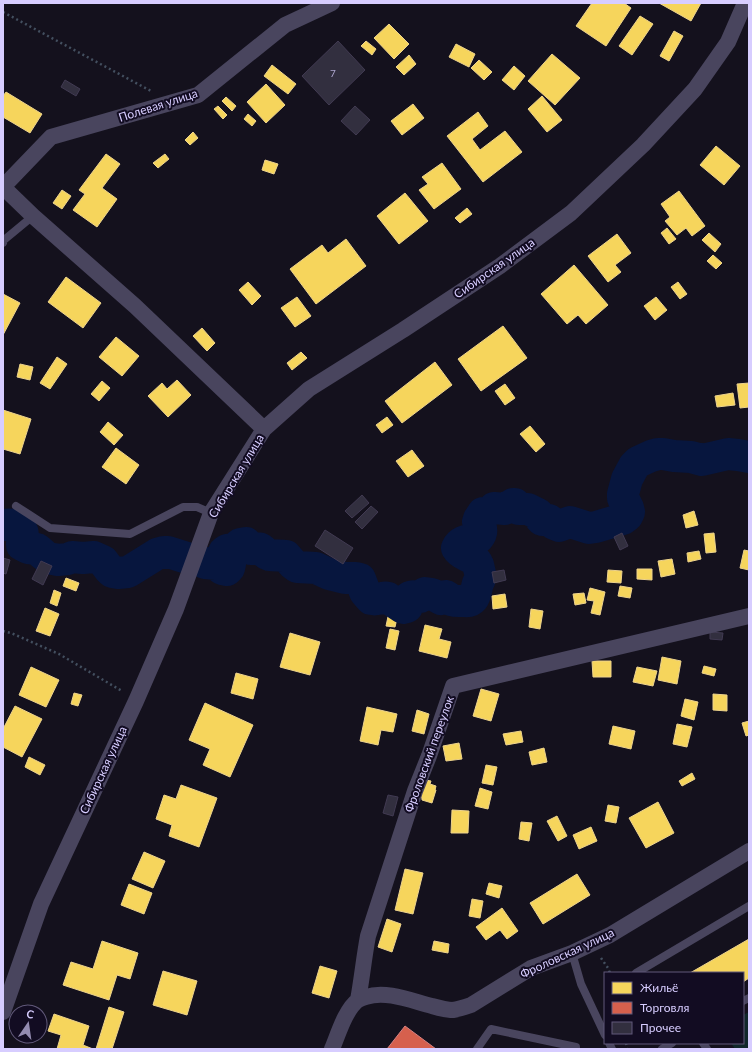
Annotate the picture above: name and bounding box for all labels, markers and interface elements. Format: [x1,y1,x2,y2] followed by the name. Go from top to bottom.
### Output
[330,67,336,79] house number: 7
[117,85,199,125] street label: Полевая улица
[451,235,537,301] street label: Сибирская улица
[205,431,267,521] street label: Сибирская улица
[401,693,457,814] street label: Фроловский переулок
[76,724,130,816] street label: Сибирская улица
[518,925,616,981] street label: Фроловская улица
[604,972,744,1044] legend
[640,980,678,995] text: Жильё
[640,1000,690,1015] text: Торговля
[8,1004,48,1044] north arrow
[25,1007,36,1021] text: С
[640,1020,681,1035] text: Прочее

